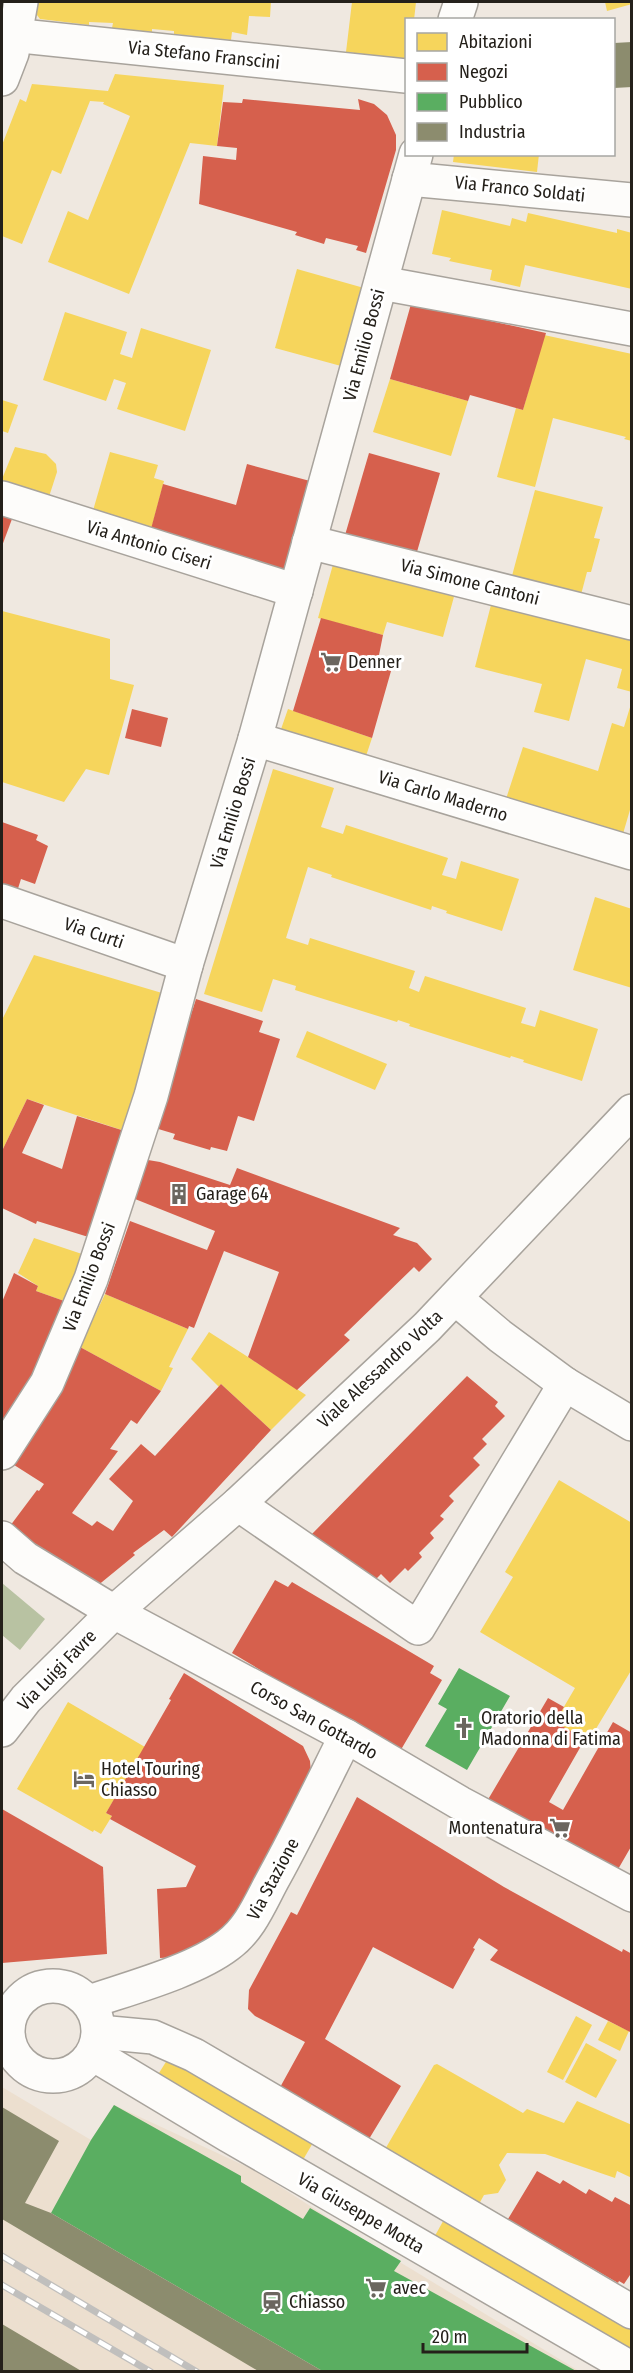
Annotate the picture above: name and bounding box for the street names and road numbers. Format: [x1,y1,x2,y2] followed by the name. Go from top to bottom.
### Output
[127,36,281,74] street label: Via Stefano Franscini
[454,171,586,207] street label: Via Franco Soldati
[338,286,390,404] street label: Via Emilio Bossi
[84,516,214,574] street label: Via Antonio Ciseri
[398,554,542,610] street label: Via Simone Cantoni
[206,755,260,871] street label: Via Emilio Bossi
[375,766,511,826] street label: Via Carlo Maderno
[61,913,127,953] street label: Via Curti
[58,1219,120,1335] street label: Via Emilio Bossi
[313,1305,447,1433] street label: Viale Alessandro Volta
[13,1625,101,1715] street label: Via Luigi Favre
[246,1676,382,1764] street label: Corso San Gottardo
[242,1834,304,1924] street label: Via Stazione
[294,2168,428,2258] street label: Via Giuseppe Motta

